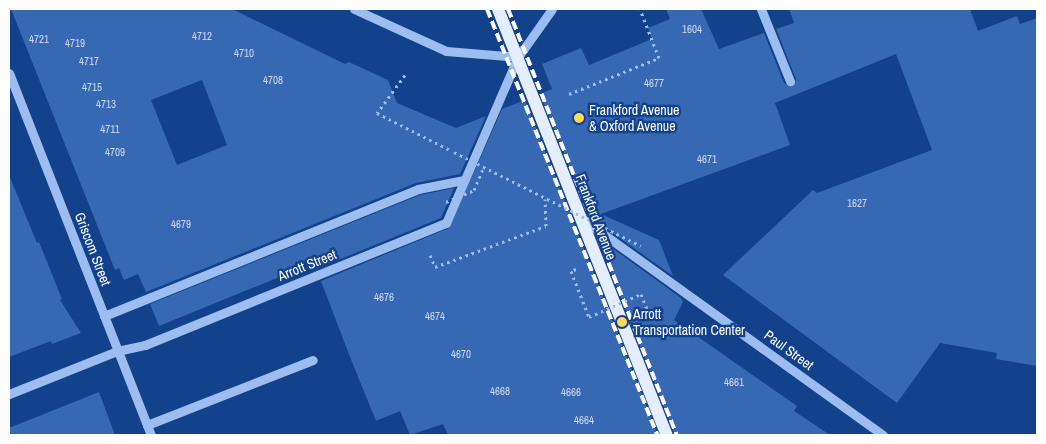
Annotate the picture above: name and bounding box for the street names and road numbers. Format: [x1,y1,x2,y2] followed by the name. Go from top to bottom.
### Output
[572,171,620,263] street label: Frankford Avenue
[71,210,115,288] street label: Griscom Street
[275,246,339,284] street label: Arrott Street
[761,327,817,373] street label: Paul Street

